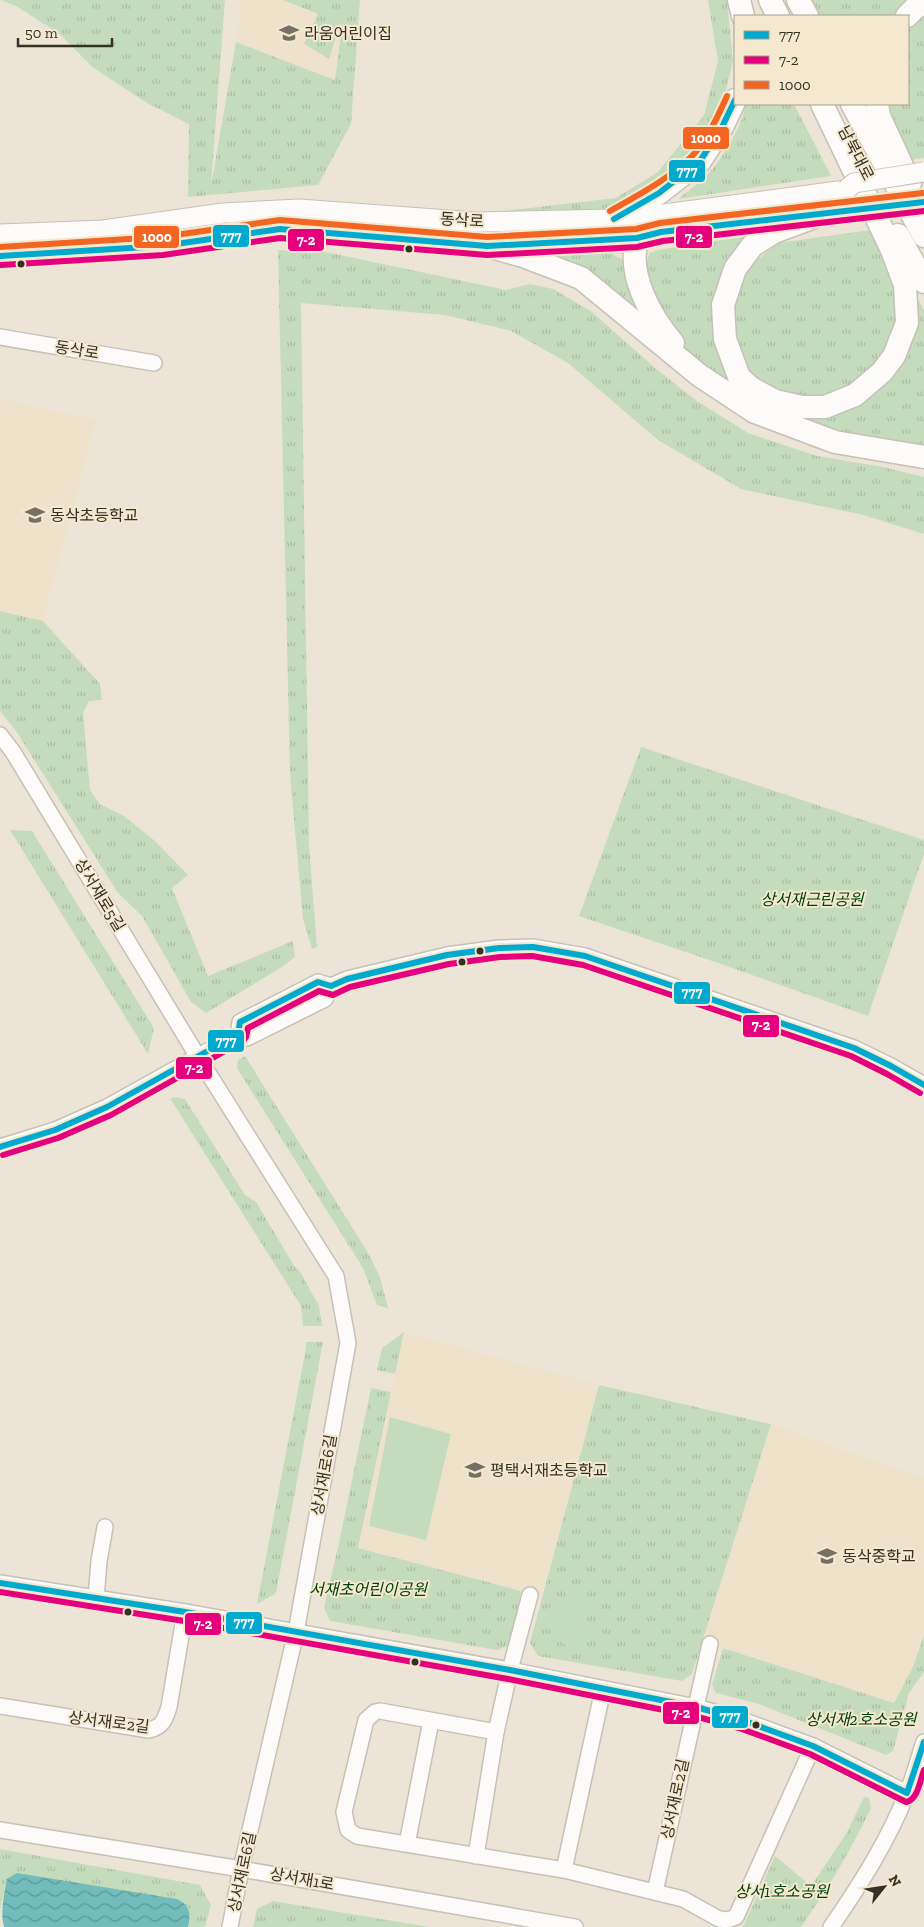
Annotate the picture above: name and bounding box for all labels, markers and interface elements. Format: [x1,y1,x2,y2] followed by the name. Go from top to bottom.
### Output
[18,15,111,47] scale bar
[734,15,909,105] legend
[278,22,300,44] school or university icon: 라움어린이집
[25,24,58,42] text: 50 m
[304,24,392,43] place label: 라움어린이집
[779,26,800,44] text: 777
[779,51,799,69] text: 7-2
[779,76,811,94] text: 1000
[834,122,878,184] street label: 남북대로
[682,126,730,150] line badge: 1000
[691,130,721,147] text: 1000
[668,159,706,183] line badge: 777
[677,163,697,180] text: 777
[439,209,485,231] street label: 동삭로
[212,224,250,248] line badge: 777
[133,225,180,249] line badge: 1000
[675,225,713,249] line badge: 7-2
[221,228,241,245] text: 777
[287,228,325,252] line badge: 7-2
[142,229,172,246] text: 1000
[685,229,704,246] text: 7-2
[297,232,316,249] text: 7-2
[404,244,414,254] unlabelled marker
[16,259,26,269] unlabelled marker
[54,337,101,363] street label: 동삭로
[24,504,46,526] school or university icon: 동삭초등학교
[50,506,138,525] place label: 동삭초등학교
[71,855,129,935] street label: 상서재로5길
[760,890,865,909] park label: 상서재근린공원
[475,946,485,956] unlabelled marker
[457,957,467,967] unlabelled marker
[673,981,711,1005] line badge: 777
[682,984,702,1001] text: 777
[742,1014,780,1038] line badge: 7-2
[752,1017,771,1034] text: 7-2
[207,1029,245,1053] line badge: 777
[216,1033,236,1050] text: 777
[175,1056,213,1080] line badge: 7-2
[185,1060,204,1077] text: 7-2
[308,1433,340,1517] street label: 상서재로6길
[464,1459,486,1481] school or university icon: 평택서재초등학교
[490,1461,608,1480] place label: 평택서재초등학교
[816,1545,838,1567] school or university icon: 동삭중학교
[842,1547,916,1566] place label: 동삭중학교
[309,1580,428,1599] park label: 서재초어린이공원
[123,1607,133,1617] unlabelled marker
[225,1611,263,1635] line badge: 777
[184,1612,222,1636] line badge: 7-2
[234,1614,254,1631] text: 777
[194,1616,213,1633] text: 7-2
[410,1657,420,1667] unlabelled marker
[662,1701,700,1725] line badge: 7-2
[672,1705,691,1722] text: 7-2
[711,1705,749,1729] line badge: 777
[67,1708,151,1736] street label: 상서재로2길
[720,1708,740,1725] text: 777
[805,1710,918,1729] park label: 상서재2호소공원
[751,1720,761,1730] unlabelled marker
[657,1757,693,1841] street label: 상서재로2길
[224,1830,260,1914] street label: 상서재로6길
[859,1862,909,1912] north arrow
[268,1864,336,1894] street label: 상서재1로
[885,1872,905,1890] text: N
[735,1882,830,1901] park label: 상서1호소공원

